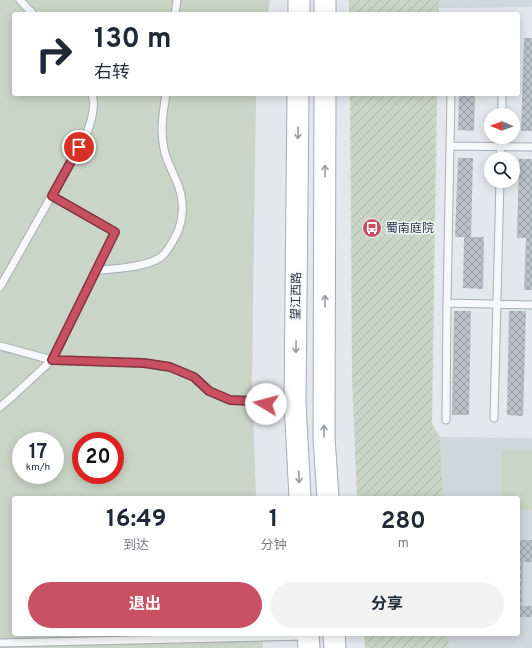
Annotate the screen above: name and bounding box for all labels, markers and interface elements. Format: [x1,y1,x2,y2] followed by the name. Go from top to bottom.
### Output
[94,22,172,58] text: 130 m
[28,28,80,80] icon: right
[94,62,130,85] text: 右转
[484,108,520,144] north arrow
[484,108,520,188] map controls
[294,126,302,139] one-way arrow
[62,130,96,164] pin
[68,136,90,158] icon: arrive
[484,152,520,188] button: search
[321,165,329,178] one-way arrow
[361,217,383,239] bus stop icon: 蜀南庭院
[386,221,434,237] place label: 蜀南庭院
[289,272,305,320] street label: 望江西路
[321,295,329,308] one-way arrow
[292,340,299,353] one-way arrow
[245,383,287,425] position arrow
[320,425,328,438] one-way arrow
[72,432,124,484] speed limit sign: 20
[29,440,47,466] text: 17
[26,461,50,474] text: km/h
[296,470,303,483] one-way arrow
[106,505,166,535] text: 16:49
[269,505,278,535] text: 1
[381,507,426,537] text: 280
[398,536,409,552] text: m
[123,538,149,554] text: 到达
[261,538,287,554] text: 分钟
[28,582,262,628] button: 退出
[270,582,504,628] button: 分享

